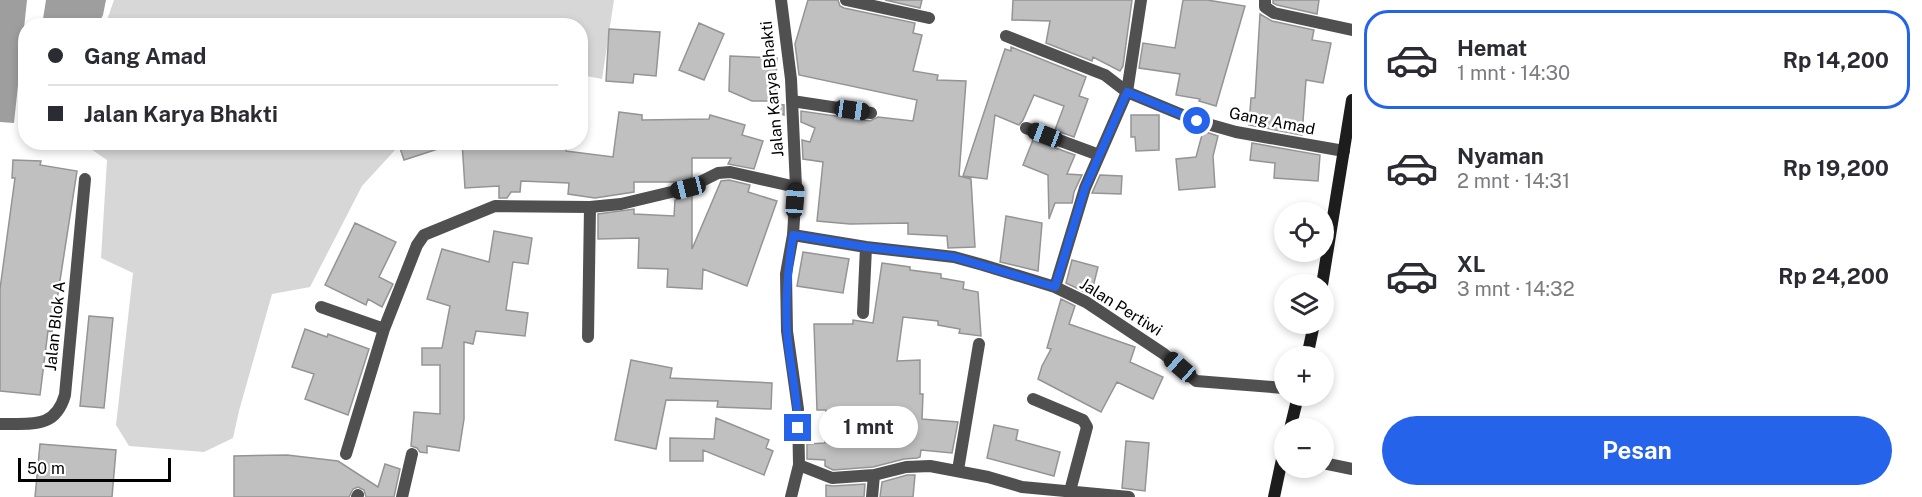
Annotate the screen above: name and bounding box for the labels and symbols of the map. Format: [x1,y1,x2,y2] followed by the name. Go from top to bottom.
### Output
[757,20,787,158] street label: Jalan Karya Bhakti
[833,99,871,121] car
[1227,103,1317,139] street label: Gang Amad
[1183,107,1210,134] route start
[1025,120,1065,150] car
[668,175,708,201] car
[785,181,805,219] car
[1076,274,1166,340] street label: Jalan Pertiwi
[41,280,69,372] street label: Jalan Blok A
[1161,348,1199,386] car
[819,407,918,449] callout: 1 mnt
[784,414,811,441] route end
[18,455,171,482] scale bar

